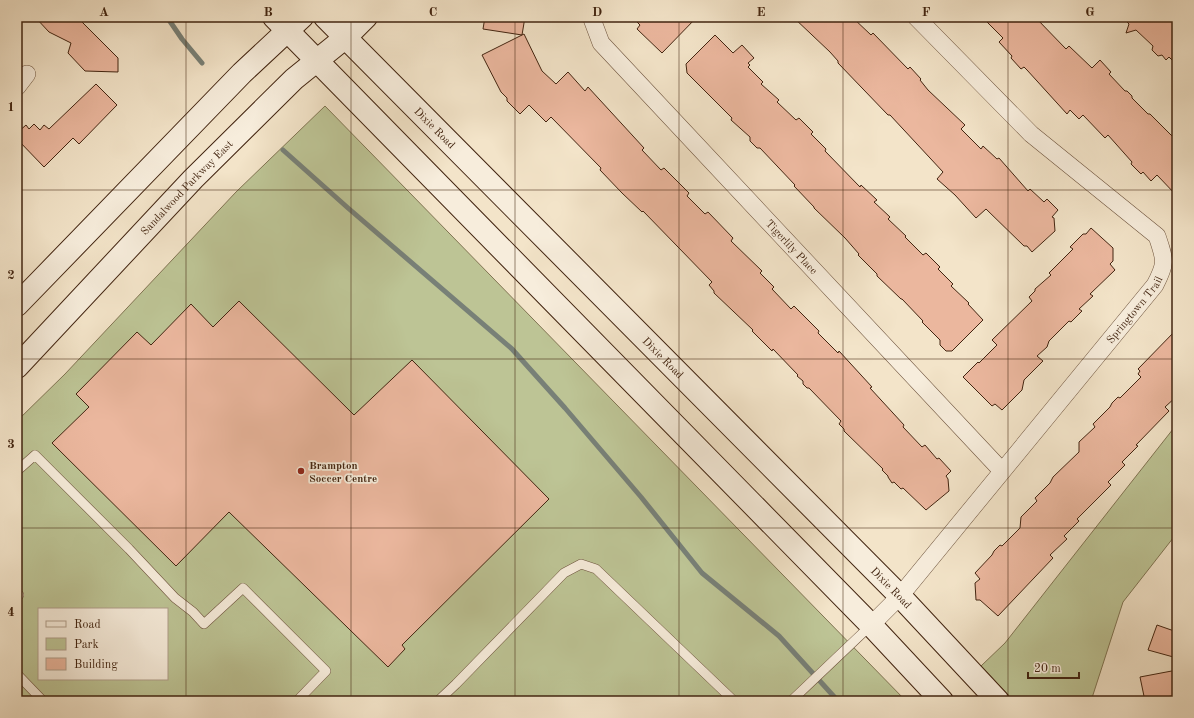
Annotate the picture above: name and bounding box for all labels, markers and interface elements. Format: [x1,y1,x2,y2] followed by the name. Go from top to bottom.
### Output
[99,6,109,19] text: A
[263,6,273,19] text: B
[429,6,437,19] text: C
[592,6,602,19] text: D
[757,6,766,19] text: E
[922,6,931,19] text: F
[1085,6,1095,19] text: G
[7,101,15,114] text: 1
[411,106,457,152] street label: Dixie Road
[140,139,236,238] street label: Sandalwood Parkway East
[763,218,819,277] street label: Tigerlily Place
[7,269,15,282] text: 2
[1105,275,1165,346] street label: Springtown Trail
[640,336,685,381] street label: Dixie Road
[7,438,15,451] text: 3
[309,461,377,485] place label: Brampton Soccer Centre
[296,466,306,476] marker: Brampton Soccer Centre
[868,566,913,612] street label: Dixie Road
[7,606,15,619] text: 4
[38,608,168,680] legend
[74,619,101,631] text: Road
[74,639,99,651] text: Park
[1028,654,1079,680] scale bar
[74,659,118,671] text: Building
[1034,663,1061,675] text: 20 m

